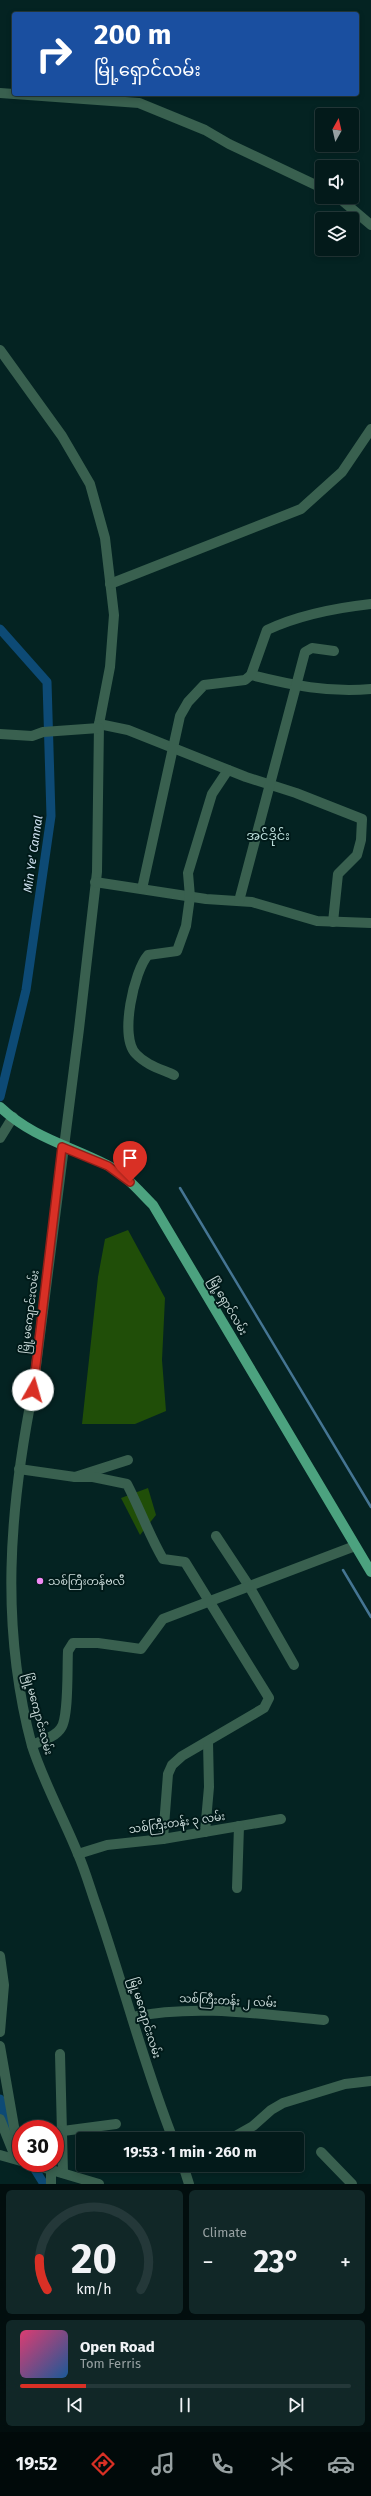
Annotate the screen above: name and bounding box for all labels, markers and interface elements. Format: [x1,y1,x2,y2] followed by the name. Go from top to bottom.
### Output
[94,18,172,51] text: 200 m
[28,28,80,80] icon: right
[94,59,201,81] text: မြို့ရှောင်လမ်း
[315,108,359,152] north arrow
[315,108,359,256] map controls
[315,160,359,204] button: sound
[315,212,359,256] button: layers
[21,814,45,894] water label: Min Ye' Cannal
[246,827,290,846] district label: အင်ဒိုင်း
[113,1141,147,1182] pin
[119,1147,141,1169] icon: arrive
[17,1269,44,1355] street label: မြို့မကျောင်းလမ်း
[204,1274,251,1339] street label: မြို့ရှောင်လမ်း
[12,1369,54,1411] position arrow
[48,1574,125,1590] place label: သစ်ကြီးတန်ဗလီ
[35,1576,45,1586] marker: သစ်ကြီးတန်ဗလီ
[19,1671,56,1757] street label: မြို့မကျောင်းလမ်း
[128,1809,226,1838] street label: သစ်ကြီးတန်း ၃ လမ်း
[125,1976,165,2061] street label: မြို့မကျောင်းလမ်း
[179,1991,277,2012] street label: သစ်ကြီးတန်း ၂ လမ်း
[12,2120,64,2172] speed limit sign: 30
[123,2143,257,2161] text: 19:53 · 1 min · 260 m
[203,2225,247,2240] text: Climate
[71,2234,117,2284] text: 20
[253,2244,300,2280] text: 23°
[203,2249,214,2276] text: −
[340,2249,351,2276] text: +
[77,2281,112,2298] text: km/h
[80,2338,155,2356] text: Open Road
[80,2356,141,2371] text: Tom Ferris
[64,2394,86,2416] icon: previous
[174,2394,196,2416] icon: pause
[285,2394,307,2416] icon: next
[89,2450,117,2478] icon: directions
[149,2450,177,2478] icon: music
[208,2450,236,2478] icon: phone
[268,2450,296,2478] icon: climate
[327,2450,355,2478] icon: car
[16,2453,57,2475] text: 19:52

